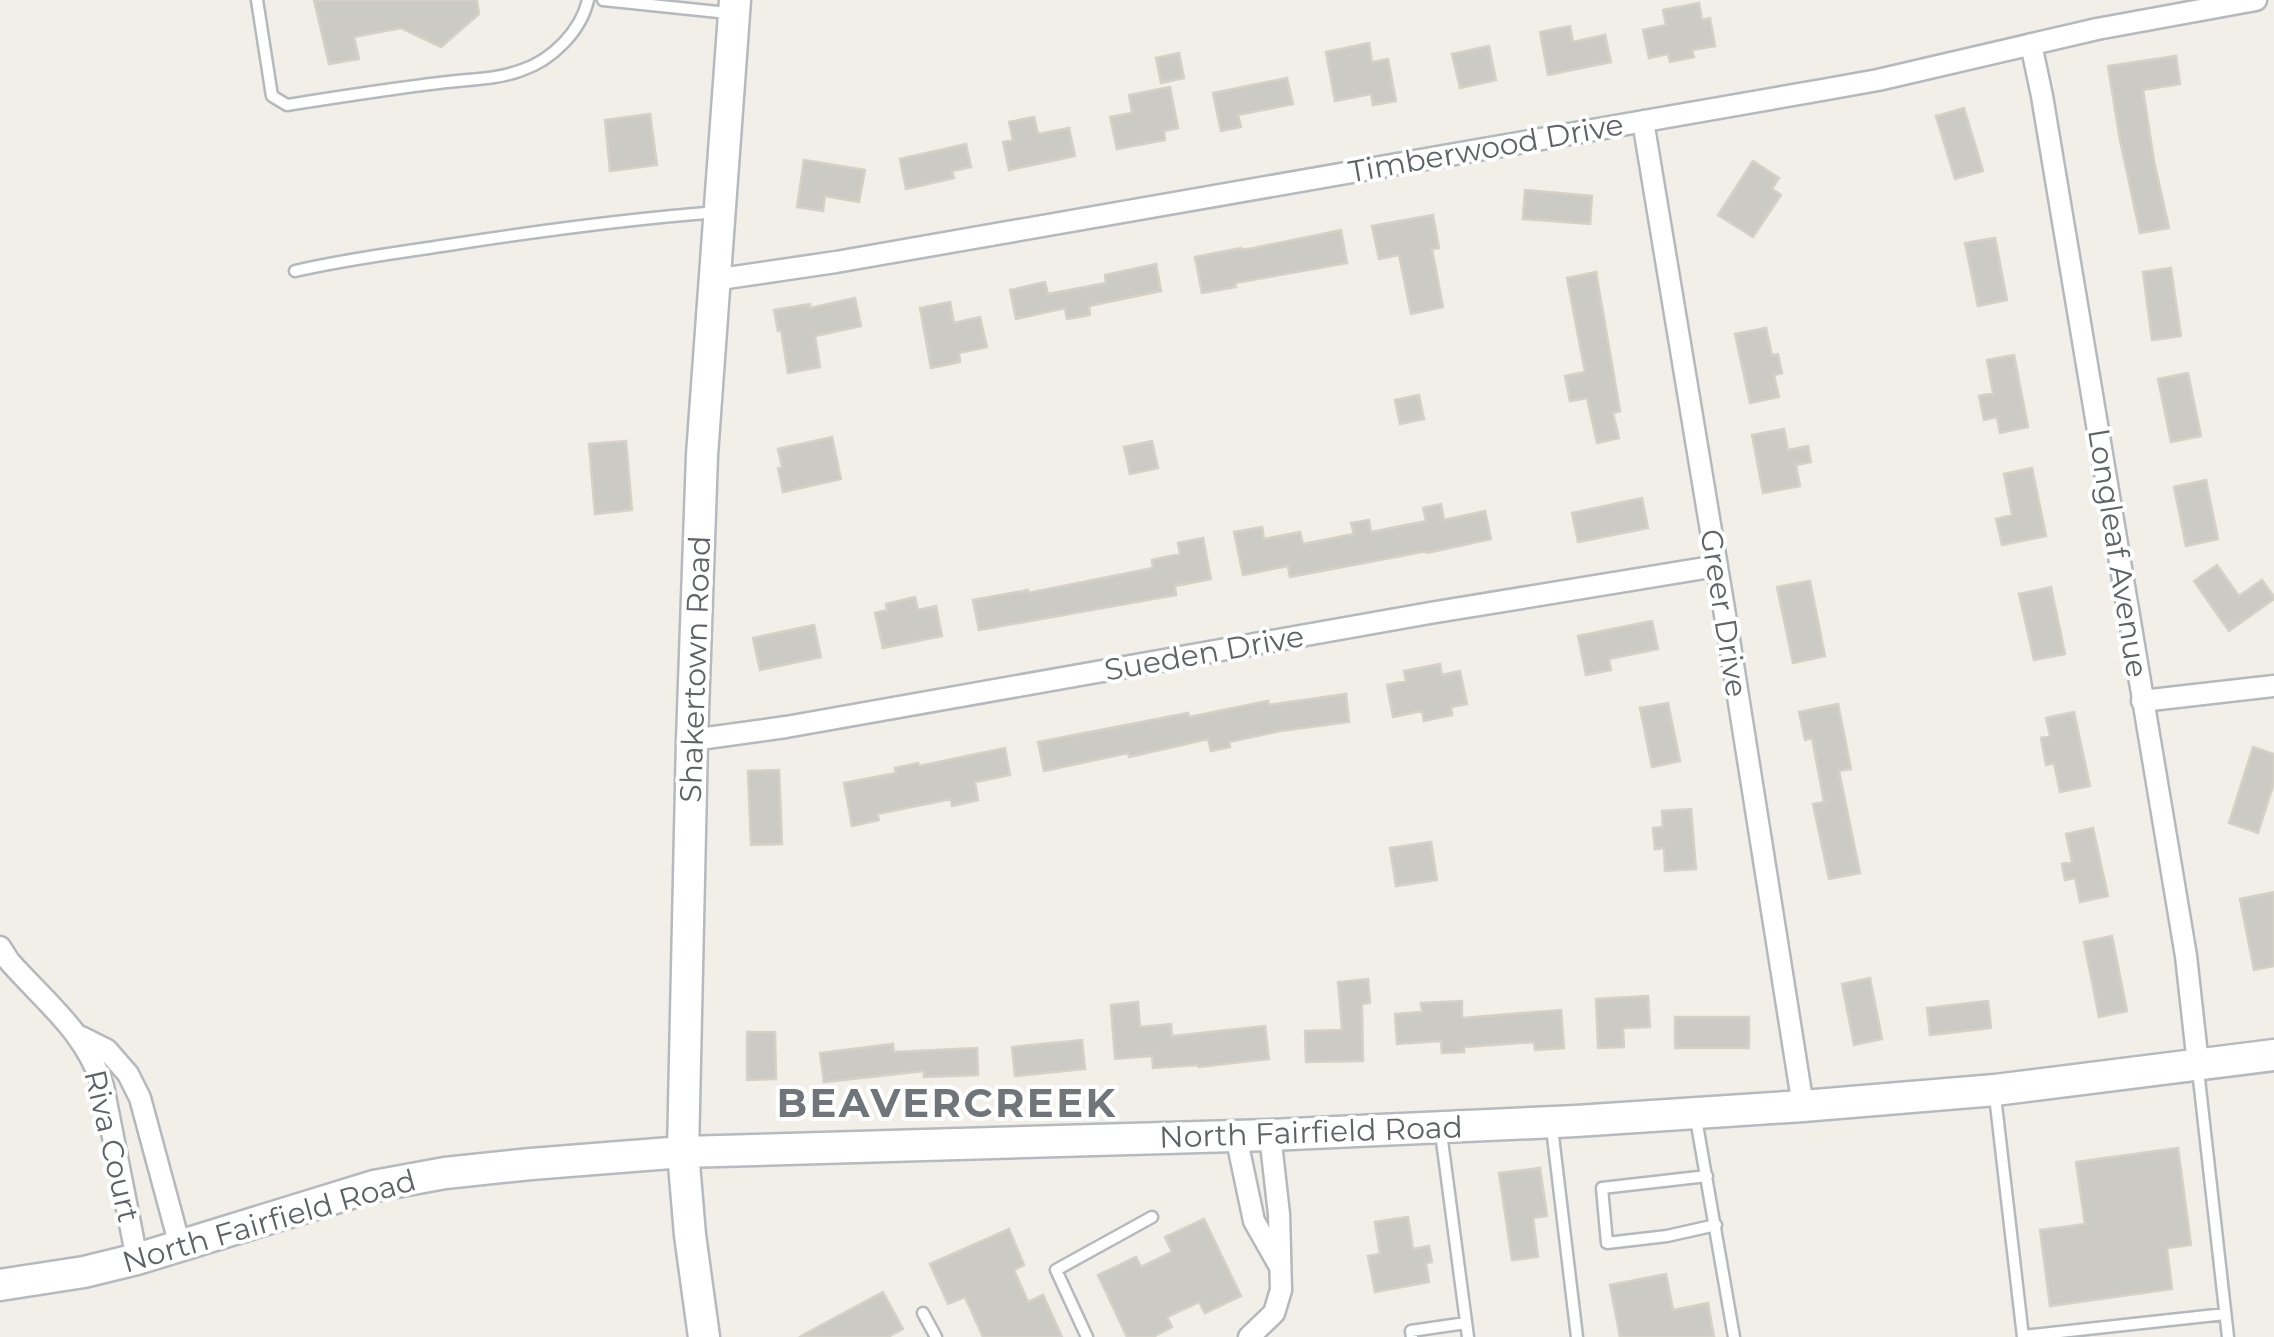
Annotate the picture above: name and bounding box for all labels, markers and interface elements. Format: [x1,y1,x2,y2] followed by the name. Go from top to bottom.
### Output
[1346,106,1626,190] street label: Timberwood Drive
[2080,426,2156,680] street label: Longleaf Avenue
[1692,526,1756,700] street label: Greer Drive
[672,535,718,803] street label: Shakertown Road
[1101,617,1307,689] street label: Sueden Drive
[77,1066,147,1226] street label: Riva Court
[776,1078,1118,1127] district label: BEAVERCREEK
[1159,1108,1463,1156] street label: North Fairfield Road
[118,1161,420,1281] street label: North Fairfield Road

